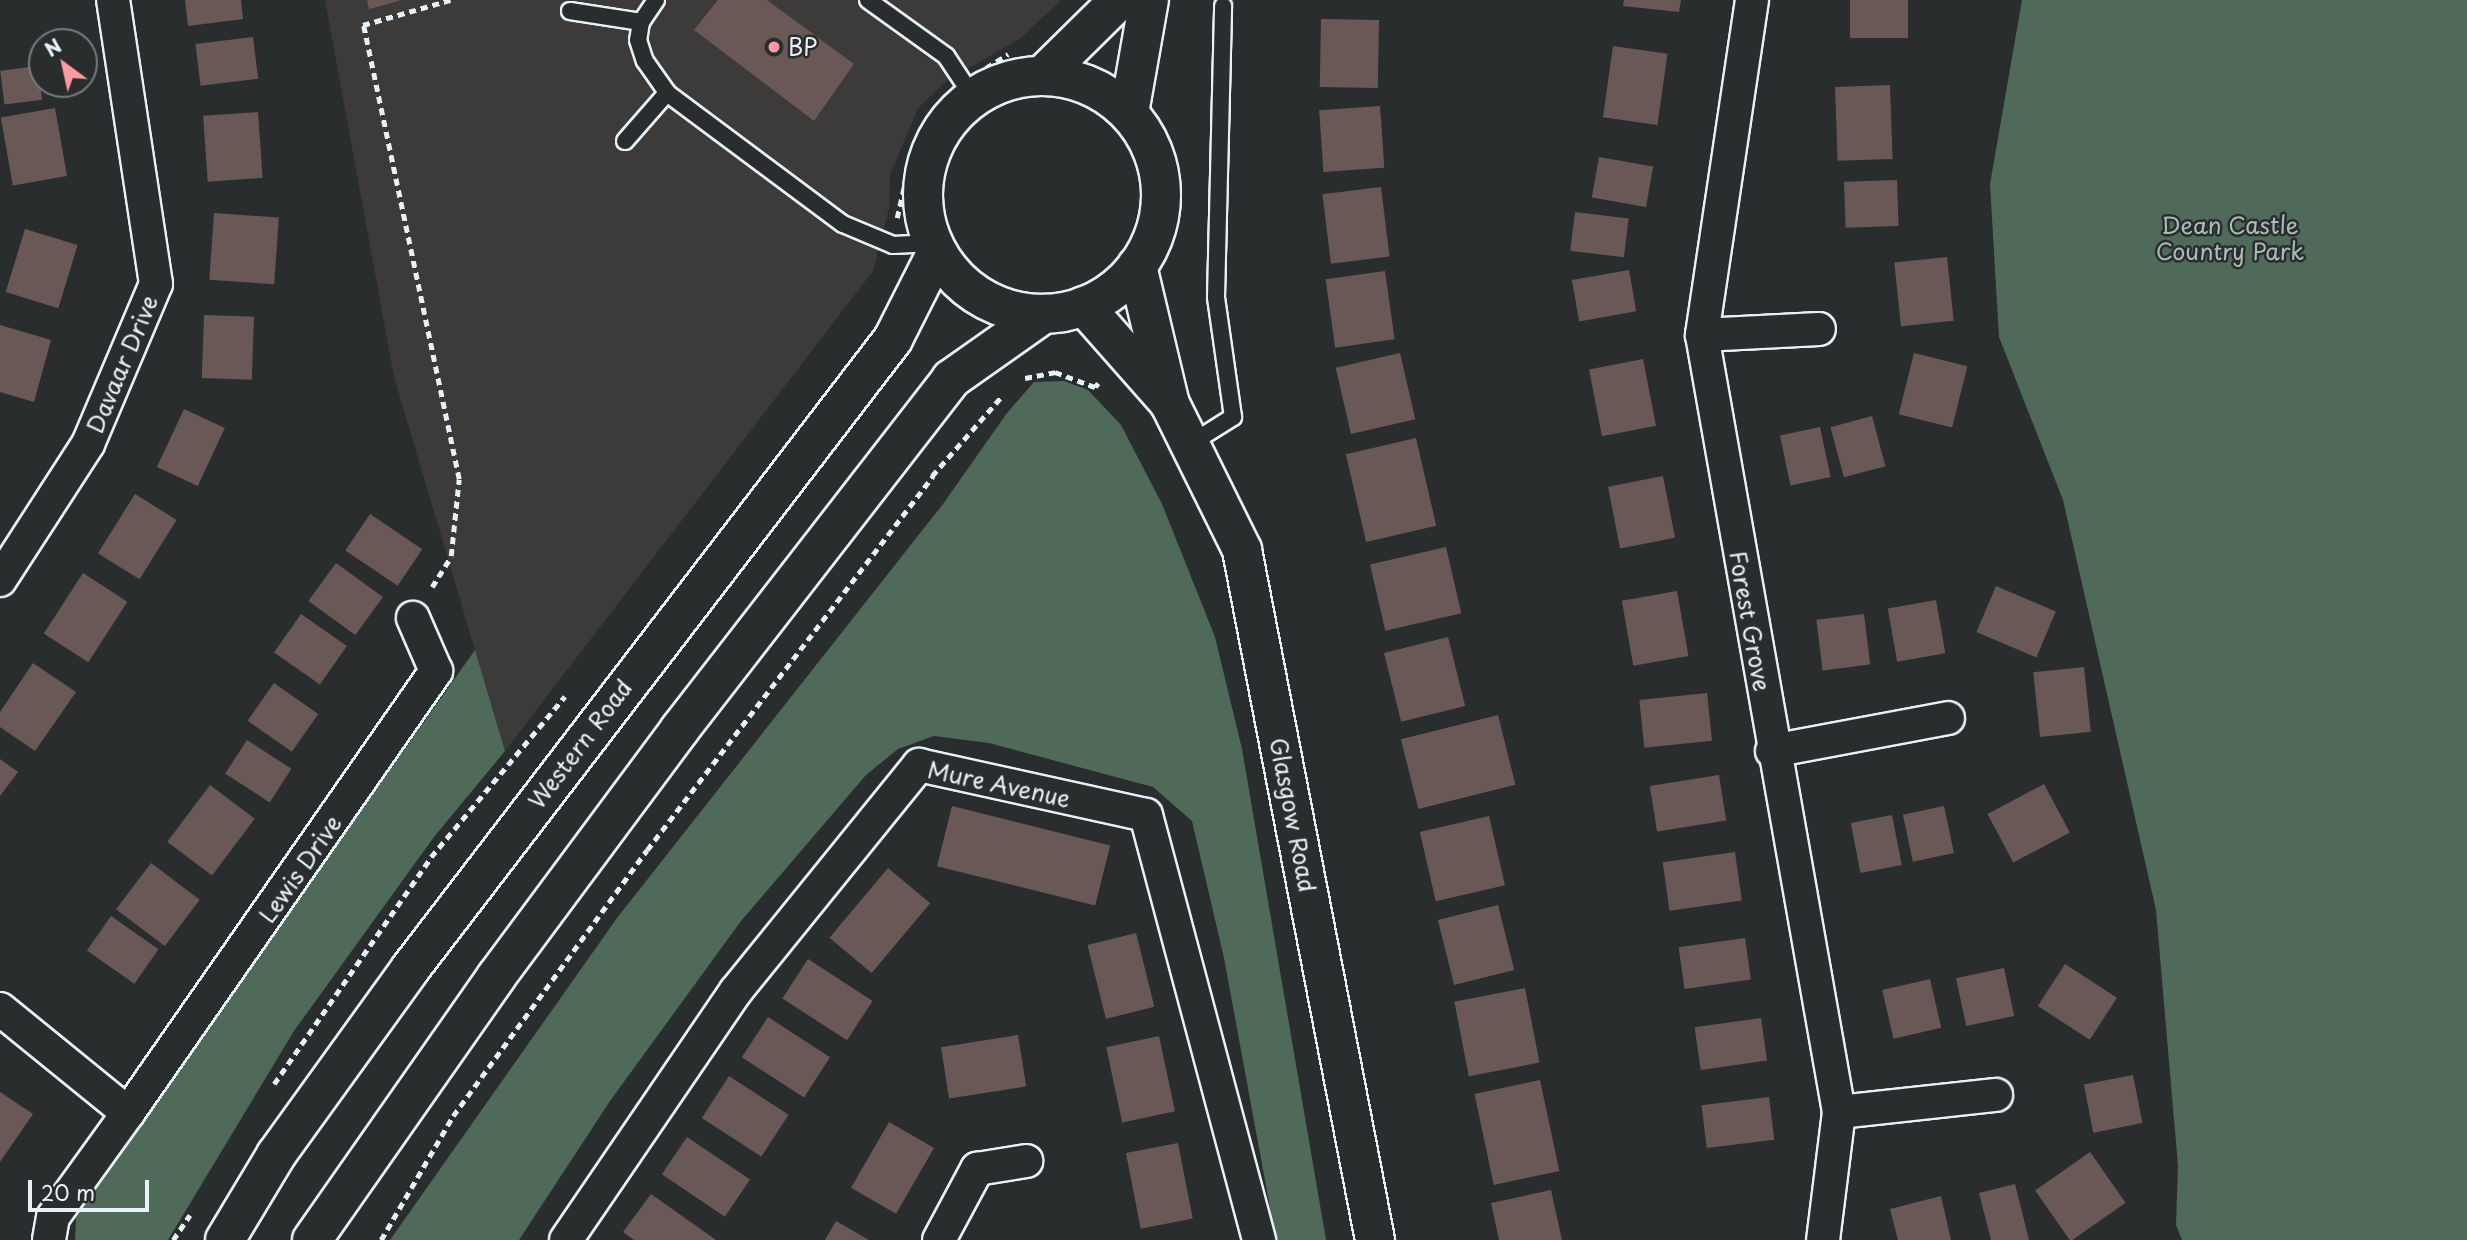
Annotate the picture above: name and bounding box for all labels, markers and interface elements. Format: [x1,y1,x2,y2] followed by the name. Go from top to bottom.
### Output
[28,28,98,98] north arrow
[39,31,67,63] text: N
[788,33,817,61] place label: BP
[766,39,782,55] marker: BP
[2155,211,2305,265] park label: Dean Castle Country Park
[81,291,163,437] street label: Davaar Drive
[1724,548,1776,694] street label: Forest Grove
[522,674,638,814] street label: Western Road
[1264,735,1322,895] street label: Glasgow Road
[926,756,1072,812] street label: Mure Avenue
[253,810,347,928] street label: Lewis Drive
[32,1166,152,1210] scale bar
[41,1176,95,1208] text: 20 m

